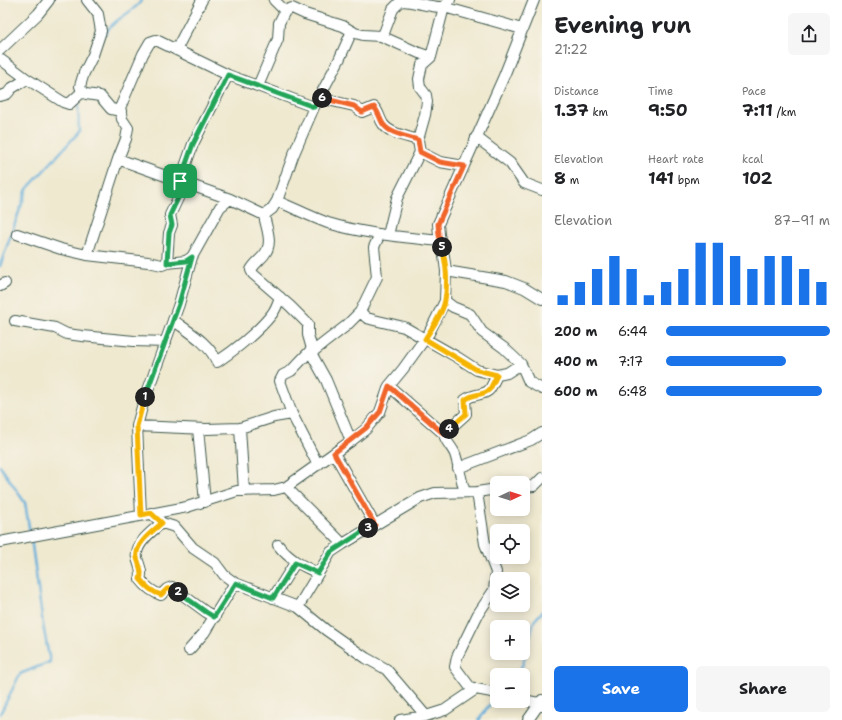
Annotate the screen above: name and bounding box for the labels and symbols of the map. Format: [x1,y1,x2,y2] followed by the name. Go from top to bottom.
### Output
[312,88,332,108] pin: 6
[163,164,197,198] pin
[432,237,452,257] pin: 5
[135,387,155,407] pin: 1
[439,419,459,439] pin: 4
[490,476,530,516] north arrow
[358,518,378,538] pin: 3
[168,582,188,602] pin: 2

